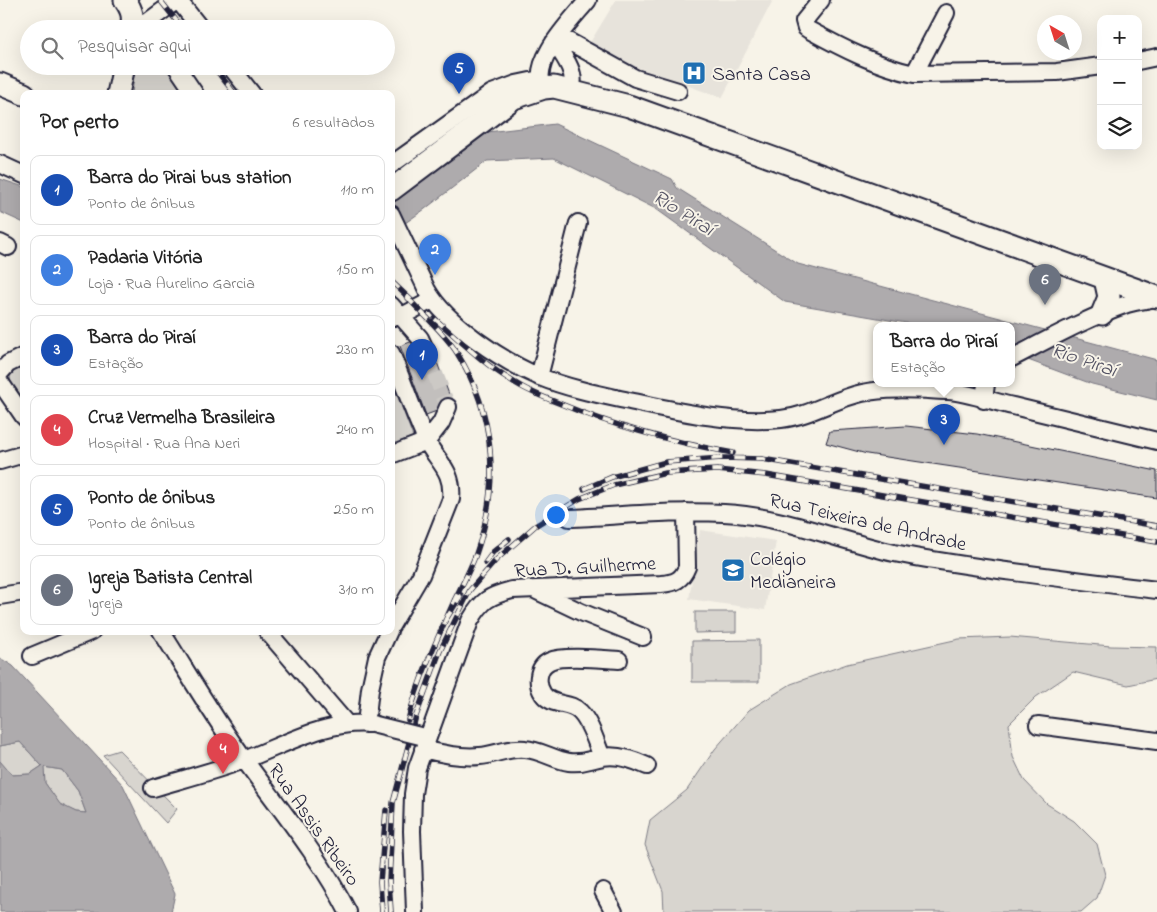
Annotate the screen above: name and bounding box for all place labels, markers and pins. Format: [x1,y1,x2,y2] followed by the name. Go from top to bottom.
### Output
[443,53,475,94] pin: 5
[681,60,707,86] hospital icon: Santa Casa
[712,61,811,90] place label: Santa Casa
[419,234,451,275] pin: 2
[1029,264,1061,305] pin: 6
[406,339,438,380] pin: 1
[928,404,960,445] pin: 3
[750,546,836,598] place label: Colégio Medianeira
[720,557,746,583] school or university icon: Colégio Medianeira
[207,733,239,774] pin: 4

